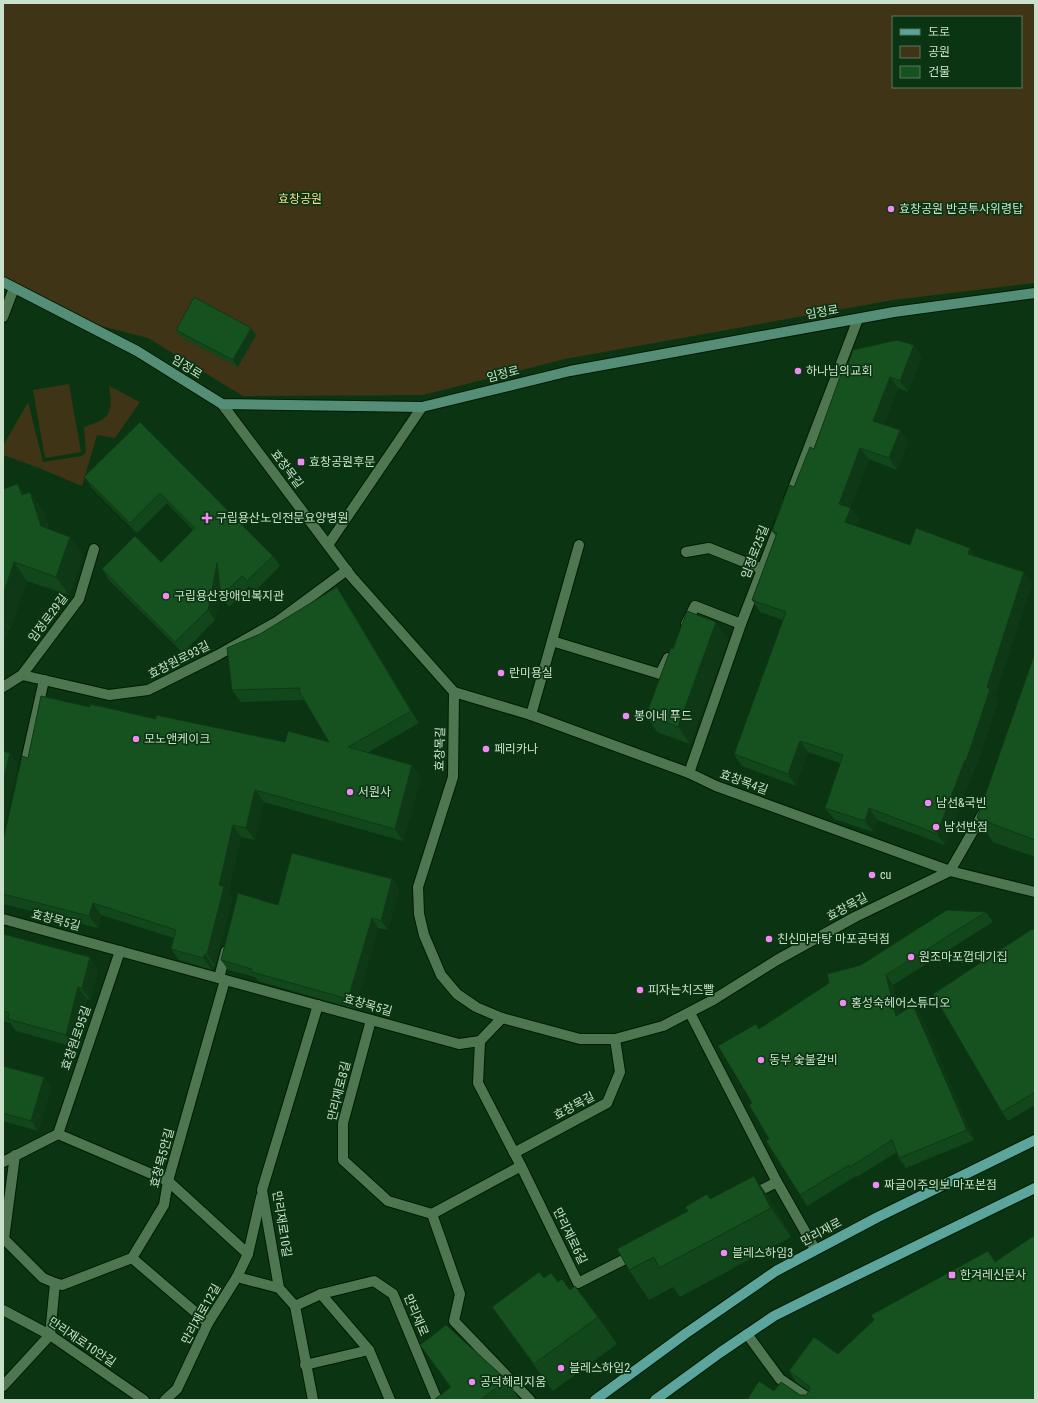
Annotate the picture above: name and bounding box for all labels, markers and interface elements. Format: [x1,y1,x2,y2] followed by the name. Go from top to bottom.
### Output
[892,16,1022,88] legend
[928,25,950,39] text: 도로
[928,45,950,59] text: 공원
[928,65,950,79] text: 건물
[278,192,322,206] park label: 효창공원
[899,202,1023,216] place label: 효창공원 반공투사위령탑
[886,204,896,214] marker: 효창공원 반공투사위령탑
[804,302,840,322] street label: 임정로
[169,352,205,382] street label: 임정로
[485,363,521,385] street label: 임정로
[806,364,872,378] place label: 하나님의교회
[793,366,803,376] marker: 하나님의교회
[268,447,306,491] street label: 효창목길
[309,455,375,469] place label: 효창공원후문
[296,457,306,467] marker: 효창공원후문
[216,511,348,525] place label: 구립용산노인전문요양병원
[201,512,213,524] marker: 구립용산노인전문요양병원
[738,523,772,581] street label: 임정로25길
[174,589,284,603] place label: 구립용산장애인복지관
[26,591,70,645] street label: 임정로29길
[161,591,171,601] marker: 구립용산장애인복지관
[146,639,212,681] street label: 효창원로93길
[509,666,553,680] place label: 란미용실
[496,668,506,678] marker: 란미용실
[634,709,692,723] place label: 봉이네 푸드
[621,711,631,721] marker: 봉이네 푸드
[433,727,447,771] street label: 효창목길
[144,732,210,746] place label: 모노앤케이크
[131,734,141,744] marker: 모노앤케이크
[494,742,538,756] place label: 페리카나
[481,744,491,754] marker: 페리카나
[718,767,770,797] street label: 효창목4길
[358,785,391,799] place label: 서원사
[345,787,355,797] marker: 서원사
[936,796,987,810] place label: 남선&국빈
[923,798,933,808] marker: 남선&국빈
[944,820,988,834] place label: 남선반점
[931,822,941,832] marker: 남선반점
[880,868,892,882] place label: cu
[867,870,877,880] marker: cu
[824,890,870,924] street label: 효창목길
[30,907,82,933] street label: 효창목5길
[777,932,890,946] place label: 친신마라탕 마포공덕점
[764,934,774,944] marker: 친신마라탕 마포공덕점
[919,950,1007,964] place label: 원조마포껍데기집
[906,952,916,962] marker: 원조마포껍데기집
[648,983,714,997] place label: 피자는치즈빨
[635,985,645,995] marker: 피자는치즈빨
[342,991,394,1019] street label: 효창목5길
[851,996,950,1010] place label: 홍성숙헤어스튜디오
[838,998,848,1008] marker: 홍성숙헤어스튜디오
[58,1004,94,1072] street label: 효창원로95길
[769,1053,838,1067] place label: 동부 숯불갈비
[756,1055,766,1065] marker: 동부 숯불갈비
[325,1060,353,1122] street label: 만리재로8길
[551,1089,597,1123] street label: 효창목길
[147,1127,177,1189] street label: 효창목5안길
[884,1178,997,1192] place label: 짜글이주의보 마포본점
[871,1180,881,1190] marker: 짜글이주의보 마포본점
[270,1190,294,1258] street label: 만리재로10길
[550,1205,590,1267] street label: 만리재로6길
[798,1215,844,1249] street label: 만리재로
[732,1246,793,1260] place label: 블레스하임3
[719,1248,729,1258] marker: 블레스하임3
[960,1268,1026,1282] place label: 한겨레신문사
[947,1270,957,1280] marker: 한겨레신문사
[179,1281,223,1347] street label: 만리재로12길
[401,1292,431,1338] street label: 만리재로
[46,1314,118,1370] street label: 만리재로10안길
[569,1361,630,1375] place label: 블레스하임2
[556,1363,566,1373] marker: 블레스하임2
[480,1375,546,1389] place label: 공덕헤리지움
[467,1377,477,1387] marker: 공덕헤리지움

